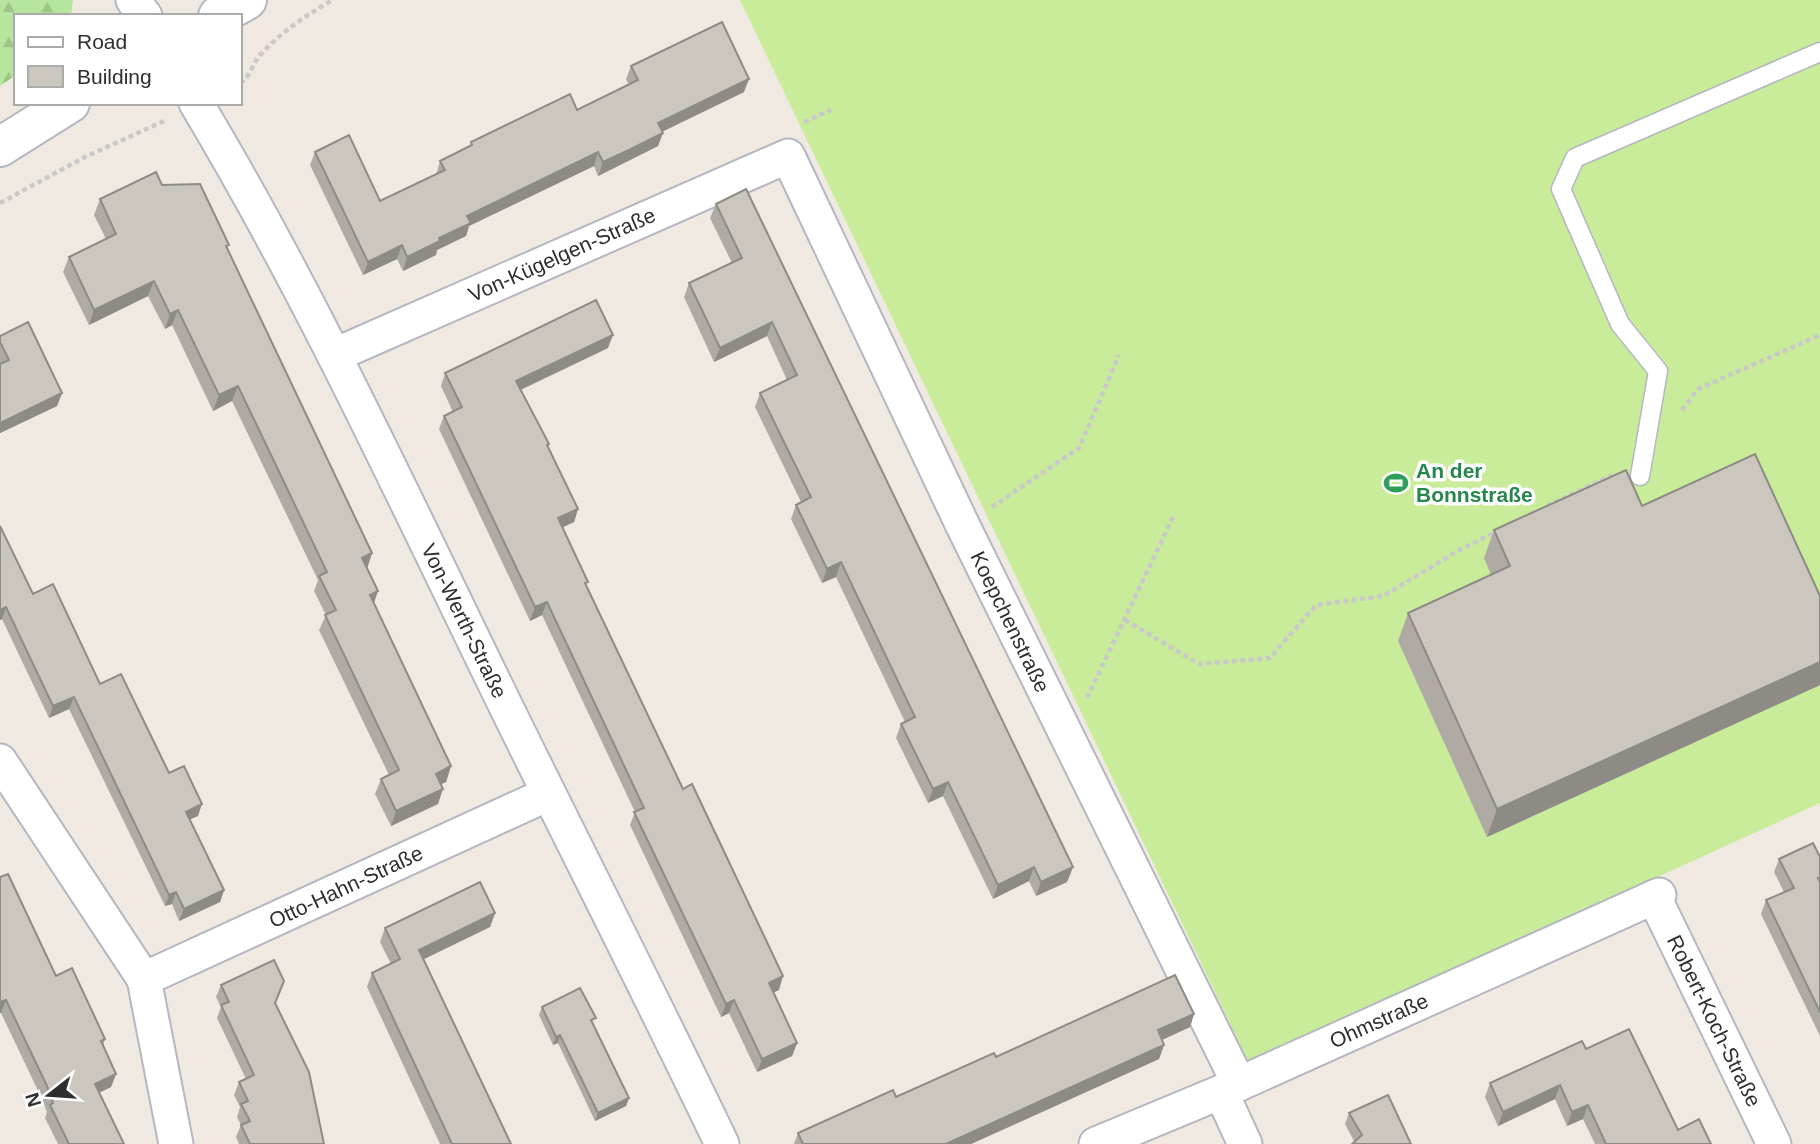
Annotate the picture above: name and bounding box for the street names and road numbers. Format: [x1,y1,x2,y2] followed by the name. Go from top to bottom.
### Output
[465,203,659,306] street label: Von-Kügelgen-Straße
[417,540,512,702] street label: Von-Werth-Straße
[966,547,1055,696] street label: Koepchenstraße
[265,841,426,932] street label: Otto-Hahn-Straße
[1663,931,1766,1110] street label: Robert-Koch-Straße
[1326,989,1431,1052] street label: Ohmstraße

